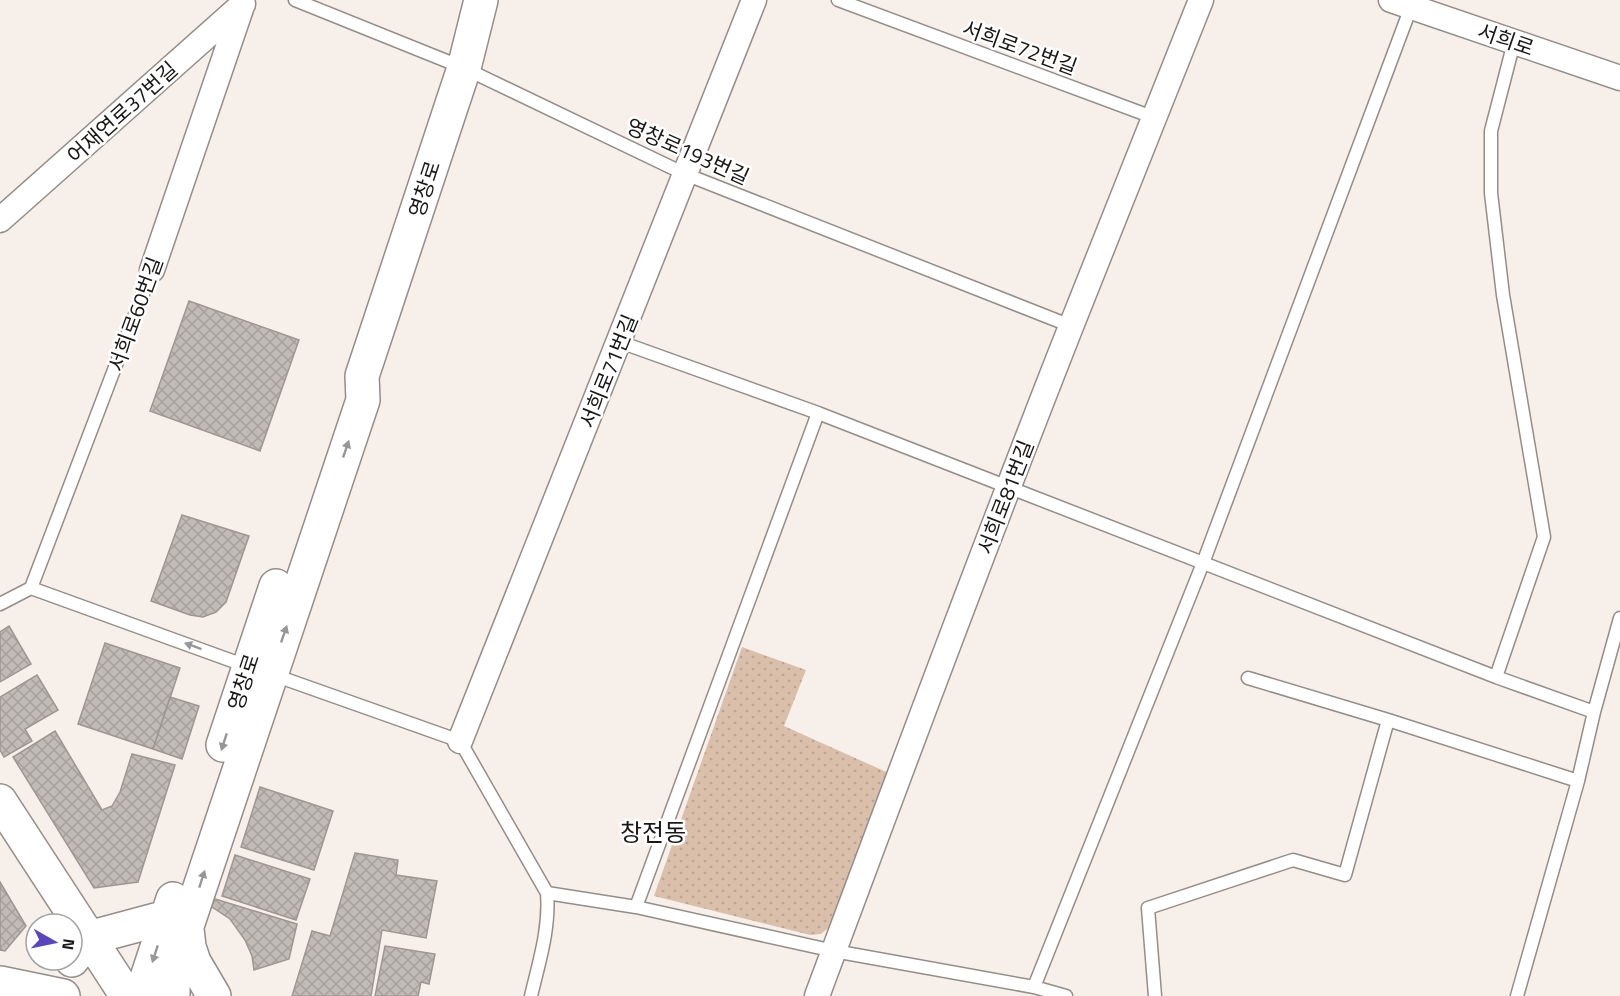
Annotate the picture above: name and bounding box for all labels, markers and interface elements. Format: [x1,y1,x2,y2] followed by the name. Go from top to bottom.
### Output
[958,11,1082,83] street label: 서희로72번길
[1473,14,1539,64] street label: 서희로
[59,53,185,171] street label: 어재연로37번길
[621,110,755,192] street label: 영창로193번길
[400,156,448,222] street label: 영창로
[99,252,171,376] street label: 서희로60번길
[571,309,645,433] street label: 서희로71번길
[969,435,1041,559] street label: 서희로81번길
[342,440,352,458] one-way arrow
[279,625,289,643] one-way arrow
[184,641,202,651] one-way arrow
[219,649,267,715] street label: 영창로
[218,733,228,751] one-way arrow
[620,814,686,850] district label: 창전동
[198,870,208,888] one-way arrow
[24,912,84,972] north arrow
[56,937,82,952] text: N
[150,945,159,963] one-way arrow

